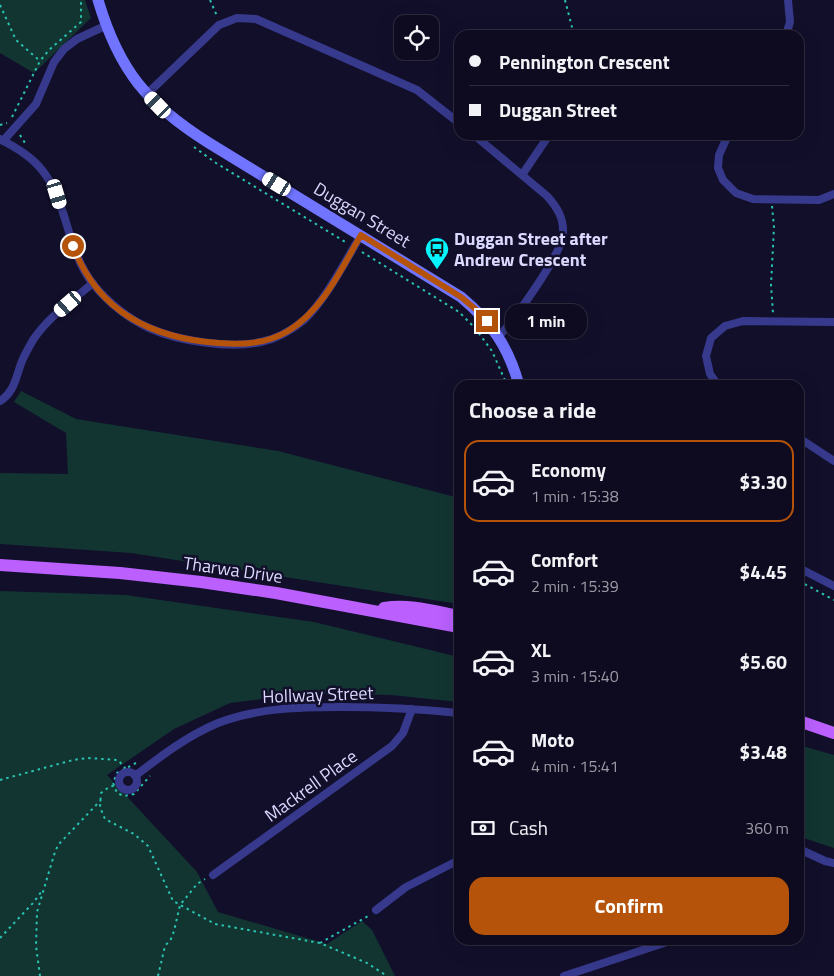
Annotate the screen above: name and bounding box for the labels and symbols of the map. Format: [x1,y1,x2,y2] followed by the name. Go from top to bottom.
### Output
[142,89,173,121] car
[260,170,293,198] car
[309,175,416,254] street label: Duggan Street
[45,177,68,211] car
[454,225,608,273] place label: Duggan Street after Andrew Crescent
[62,235,84,257] route start
[424,236,450,270] bus stop icon: Duggan Street after Andrew Crescent
[51,288,84,320] car
[504,304,587,338] callout: 1 min
[476,310,498,332] route end
[181,549,285,590] street label: Tharwa Drive
[262,679,375,710] street label: Hollway Street
[259,743,363,828] street label: Mackrell Place

